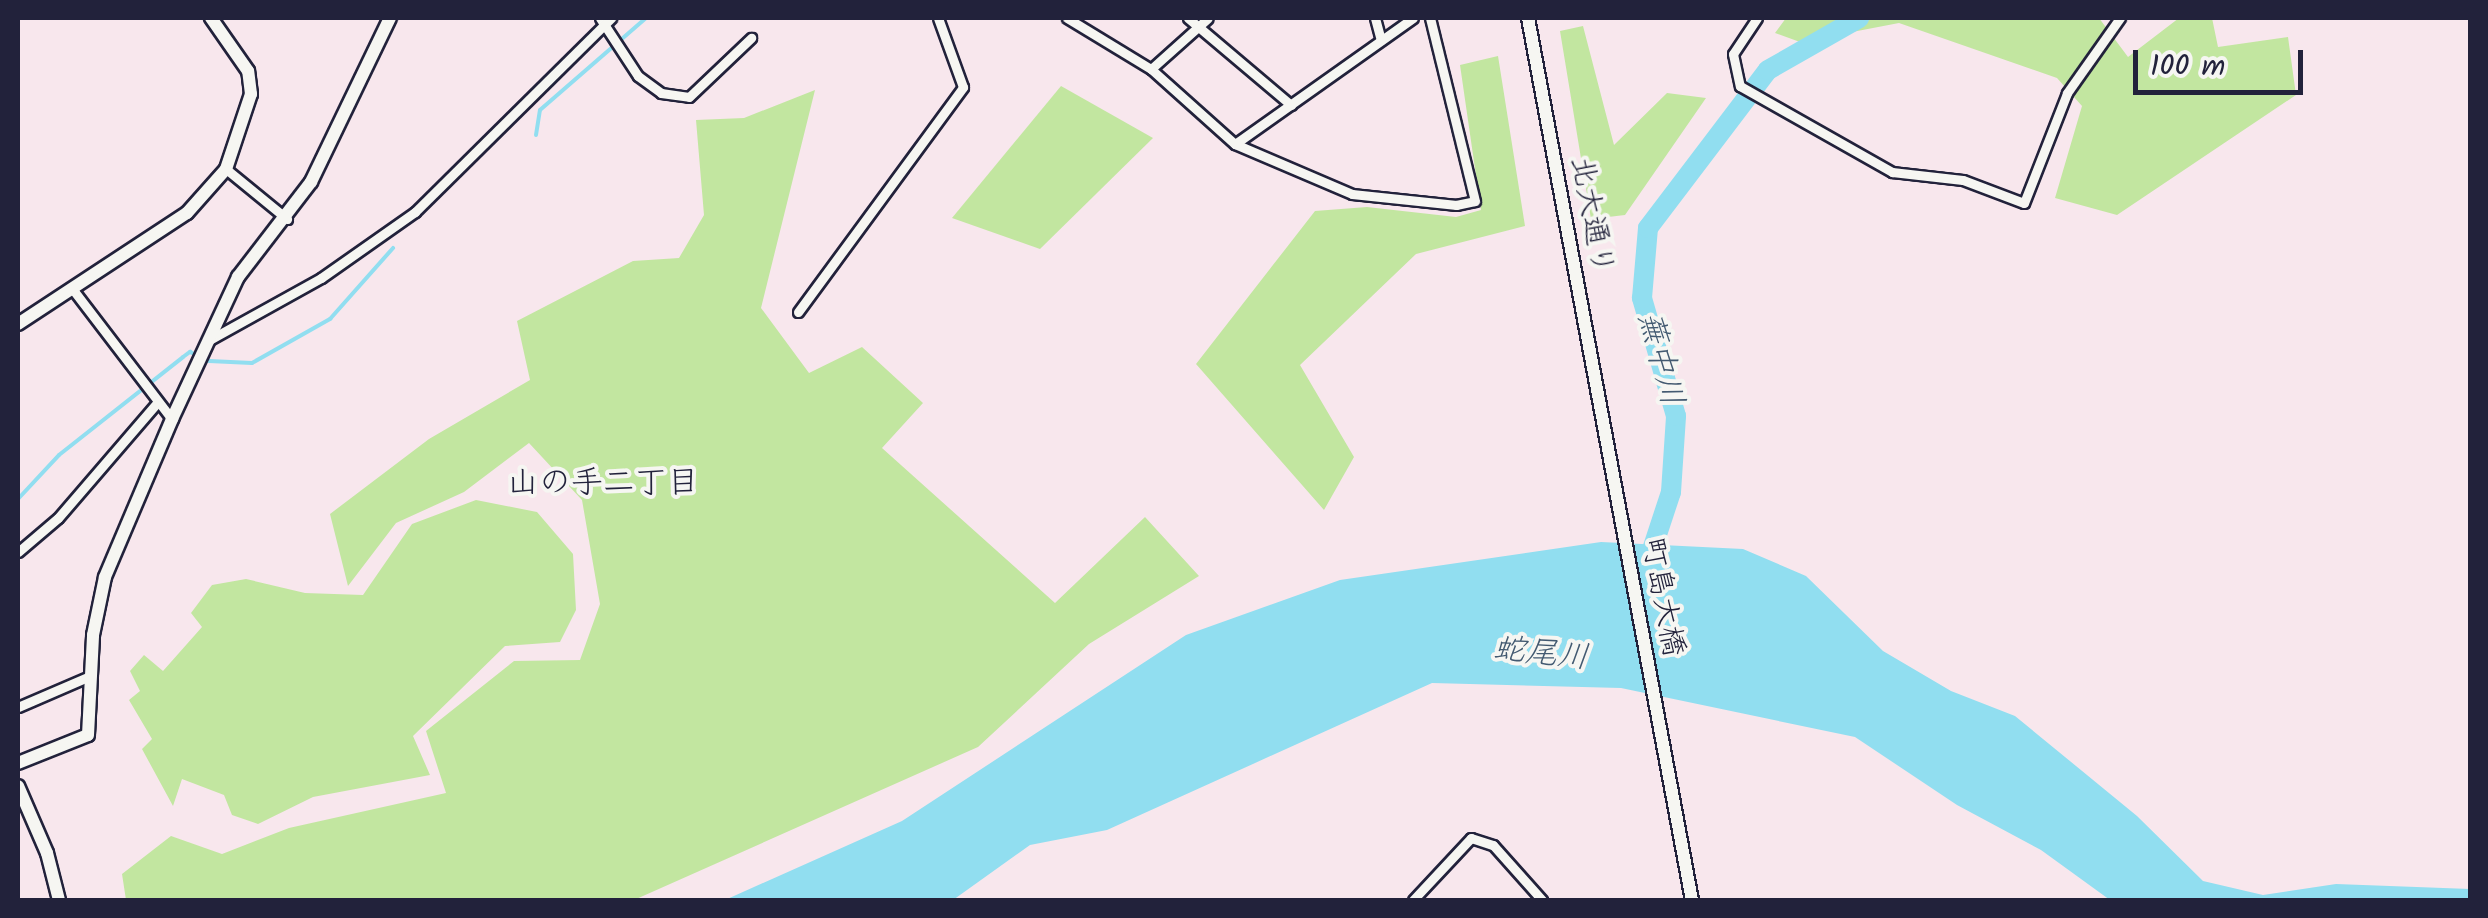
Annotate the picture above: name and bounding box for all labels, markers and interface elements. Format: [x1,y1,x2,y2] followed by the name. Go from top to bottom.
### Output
[2138,30,2308,92] scale bar
[2150,43,2225,91] text: 100 m
[1562,154,1620,278] street label: 北大通り
[1628,308,1690,410] water label: 蕪中川
[507,465,699,503] district label: 山の手二丁目
[1633,535,1691,659] street label: 町島大橋
[1491,631,1591,679] water label: 蛇尾川

